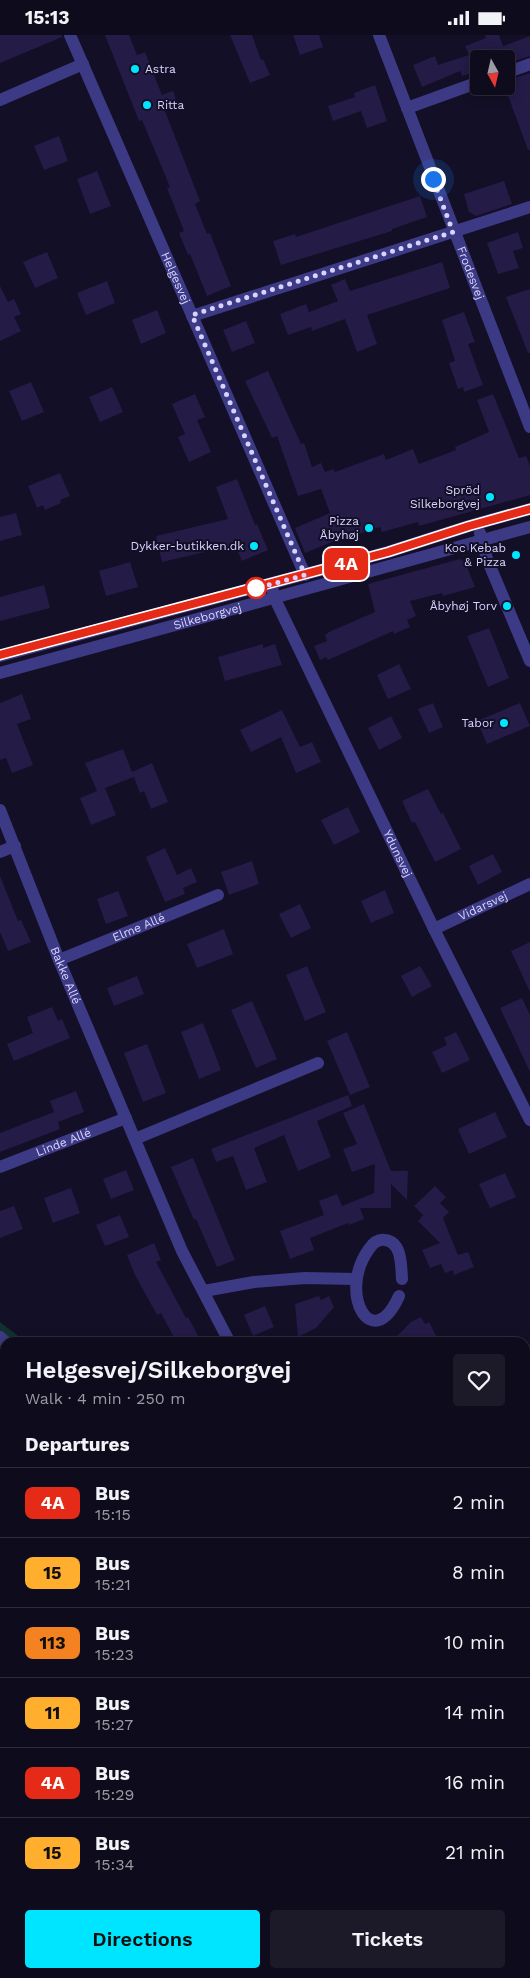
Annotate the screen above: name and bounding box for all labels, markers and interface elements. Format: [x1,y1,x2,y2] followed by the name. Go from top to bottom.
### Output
[25,6,69,29] text: 15:13
[470,50,515,95] north arrow
[470,50,515,95] map controls
[145,62,176,76] place label: Astra
[129,63,141,75] marker: Astra
[157,98,184,112] place label: Ritta
[141,99,153,111] marker: Ritta
[421,167,446,192] your location
[454,244,487,301] street label: Frodesvej
[158,250,193,306] street label: Helgesvej
[410,483,480,511] place label: Spröd Silkeborgvej
[484,491,496,503] marker: Spröd Silkeborgvej
[320,514,359,542] place label: Pizza Åbyhøj
[363,522,375,534] marker: Pizza Åbyhøj
[131,539,244,553] place label: Dykker-butikken.dk
[248,540,260,552] marker: Dykker-butikken.dk
[444,541,506,569] place label: Koc Kebab & Pizza
[324,548,368,580] line badge: 4A
[510,549,522,561] marker: Koc Kebab & Pizza
[334,553,358,574] text: 4A
[245,577,267,599] unlabelled marker
[430,599,498,613] place label: Åbyhøj Torv
[172,600,243,632] street label: Silkeborgvej
[501,600,513,612] marker: Åbyhøj Torv
[462,716,494,730] place label: Tabor
[498,717,510,729] marker: Tabor
[380,827,415,879] street label: Ydunsvej
[456,889,510,924] street label: Vidarsvej
[110,910,167,944] street label: Elme Allé
[48,945,84,1006] street label: Bakke Allé
[34,1125,93,1159] street label: Linde Allé
[453,1354,505,1406] button: heart
[25,1356,291,1384] text: Helgesvej/Silkeborgvej
[25,1389,185,1408] text: Walk · 4 min · 250 m
[25,1433,130,1456] text: Departures
[95,1482,130,1505] text: Bus
[453,1491,505,1514] text: 2 min
[41,1492,64,1513] text: 4A
[95,1505,131,1524] text: 15:15
[95,1552,130,1575] text: Bus
[452,1561,505,1584] text: 8 min
[43,1562,62,1583] text: 15
[95,1575,131,1594] text: 15:21
[95,1622,130,1645] text: Bus
[444,1631,505,1654] text: 10 min
[39,1632,66,1653] text: 113
[95,1645,134,1664] text: 15:23
[95,1692,130,1715] text: Bus
[445,1701,505,1724] text: 14 min
[45,1702,60,1723] text: 11
[95,1715,133,1734] text: 15:27
[95,1762,130,1785] text: Bus
[445,1771,505,1794] text: 16 min
[41,1772,64,1793] text: 4A
[95,1785,135,1804] text: 15:29
[95,1832,130,1855] text: Bus
[445,1841,505,1864] text: 21 min
[43,1842,62,1863] text: 15
[95,1855,134,1874] text: 15:34
[25,1910,260,1968] button: Directions
[270,1910,505,1968] button: Tickets

